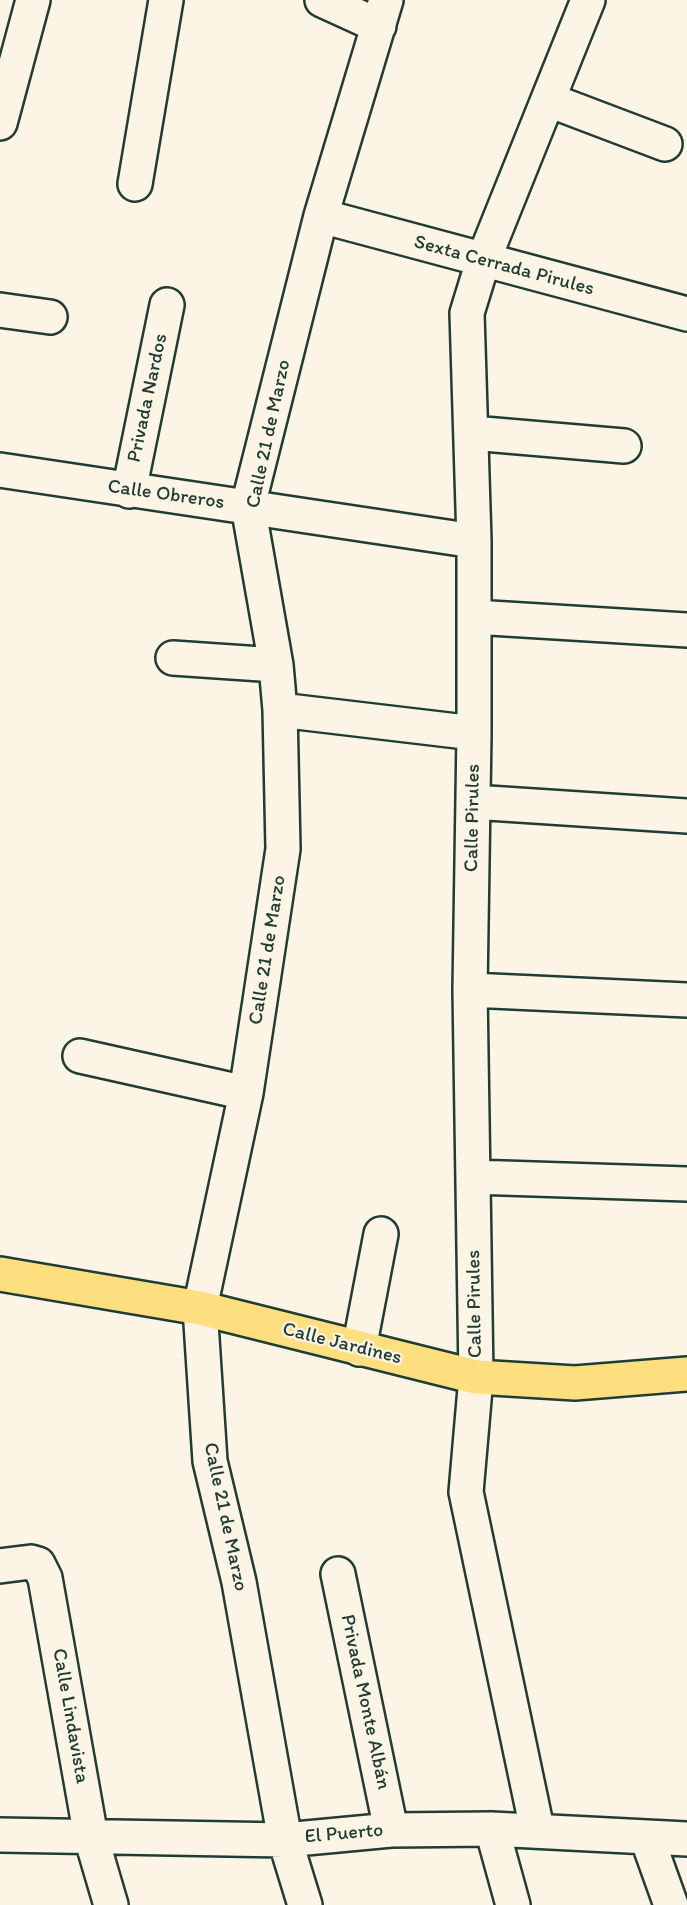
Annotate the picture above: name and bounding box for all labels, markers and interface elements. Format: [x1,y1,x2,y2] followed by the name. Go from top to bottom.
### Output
[411,230,597,302] street label: Sexta Cerrada Pirules
[123,331,173,465] street label: Privada Nardos
[242,358,296,510] street label: Calle 21 de Marzo
[106,475,226,515] street label: Calle Obreros
[460,764,486,872] street label: Calle Pirules
[244,873,292,1027] street label: Calle 21 de Marzo
[462,1250,488,1358] street label: Calle Pirules
[280,1318,404,1370] street label: Calle Jardines
[198,1441,252,1593] street label: Calle 21 de Marzo
[335,1612,395,1792] street label: Privada Monte Albán
[46,1647,94,1785] street label: Calle Lindavista
[304,1819,384,1849] street label: El Puerto

